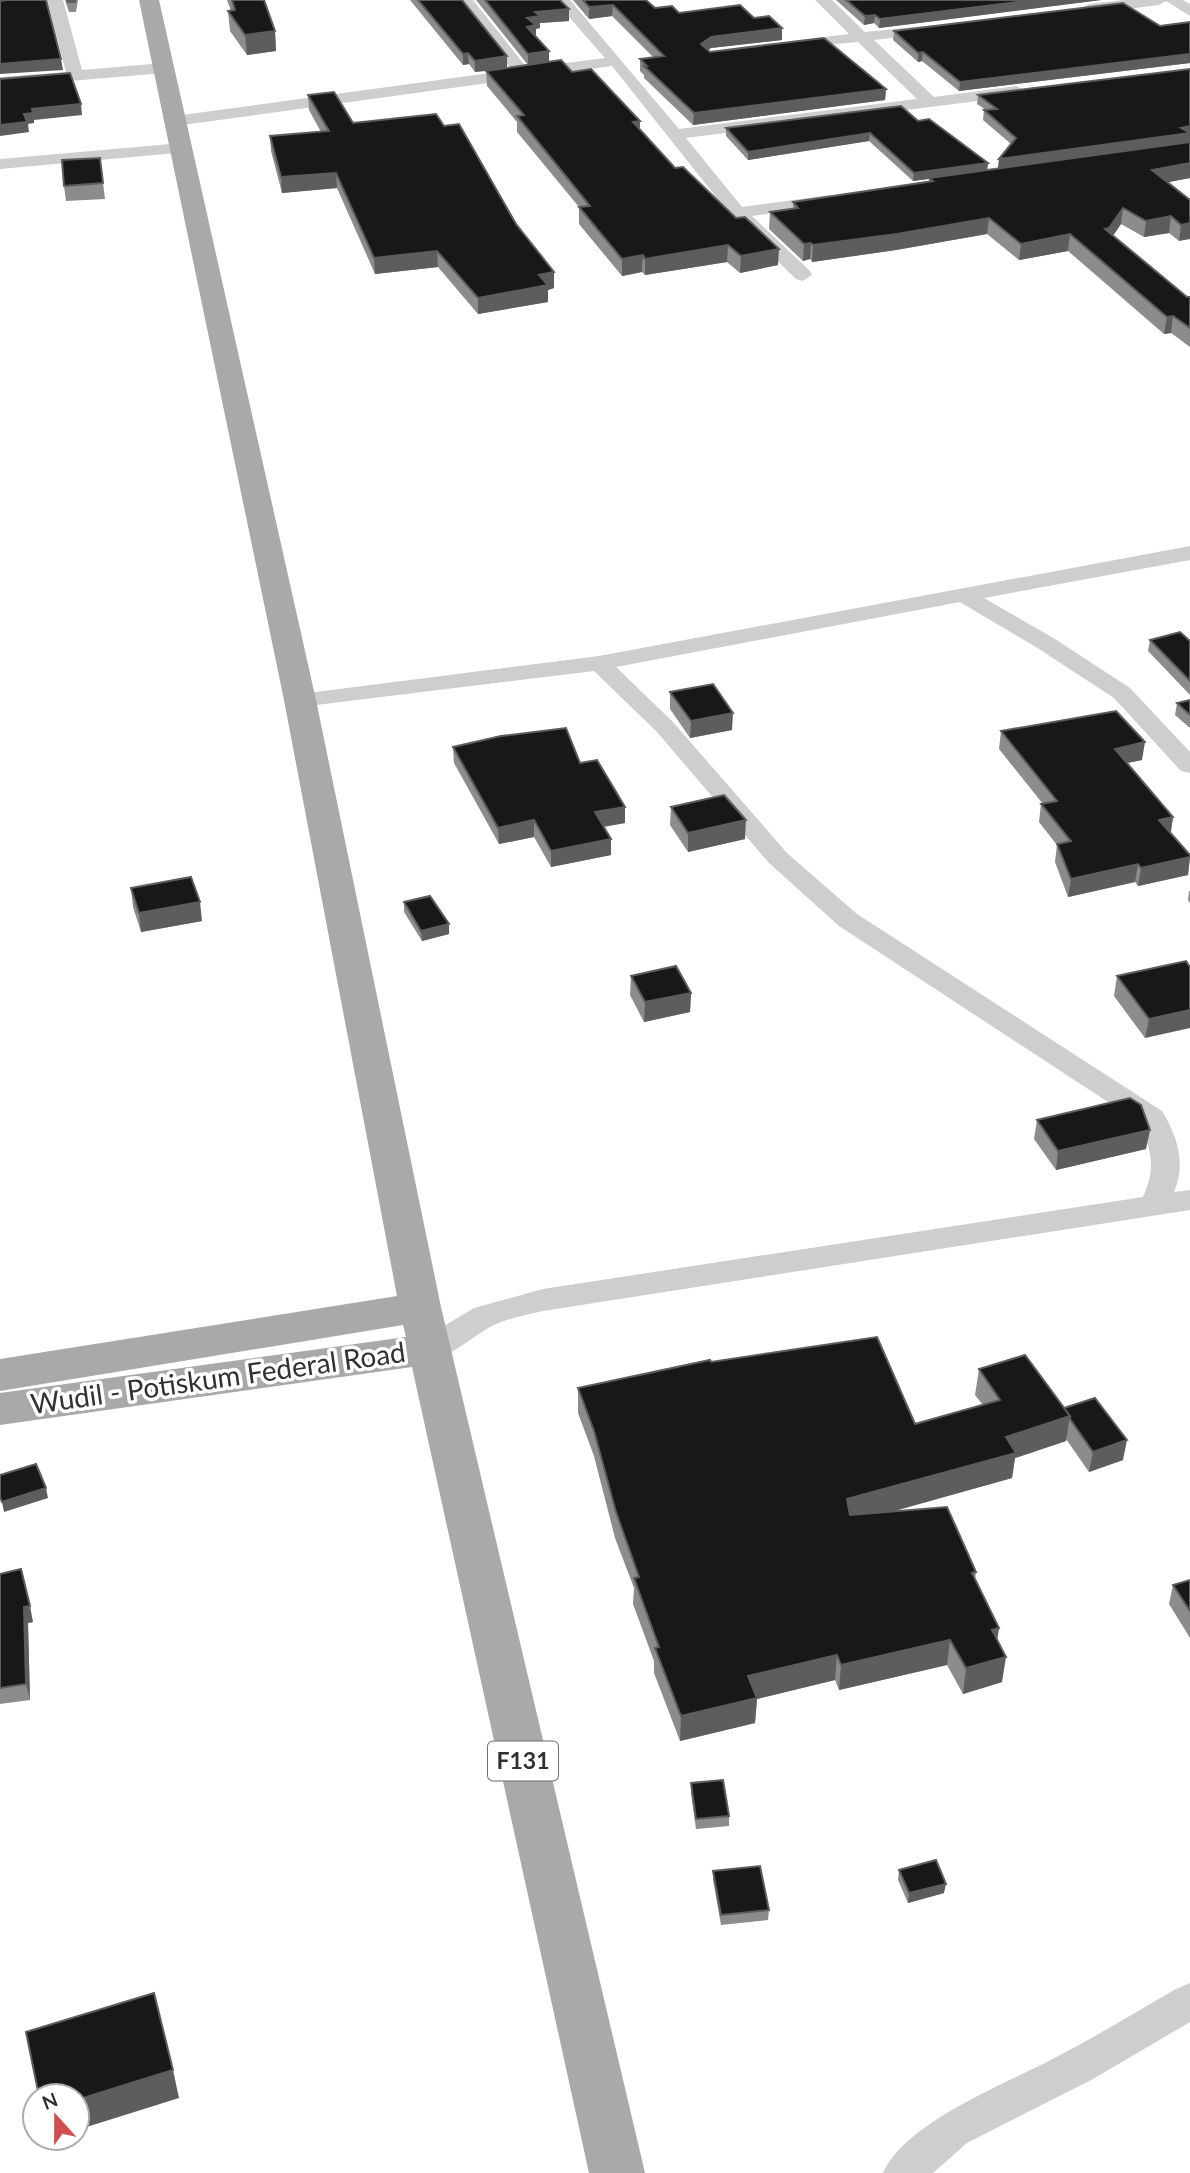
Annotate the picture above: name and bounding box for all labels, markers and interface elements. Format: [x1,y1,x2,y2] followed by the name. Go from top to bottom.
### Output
[28,1334,407,1420] street label: Wudil - Potiskum Federal Road
[488,1742,558,1780] road number: F131
[21,2082,91,2152] north arrow
[39,2087,61,2114] text: N

